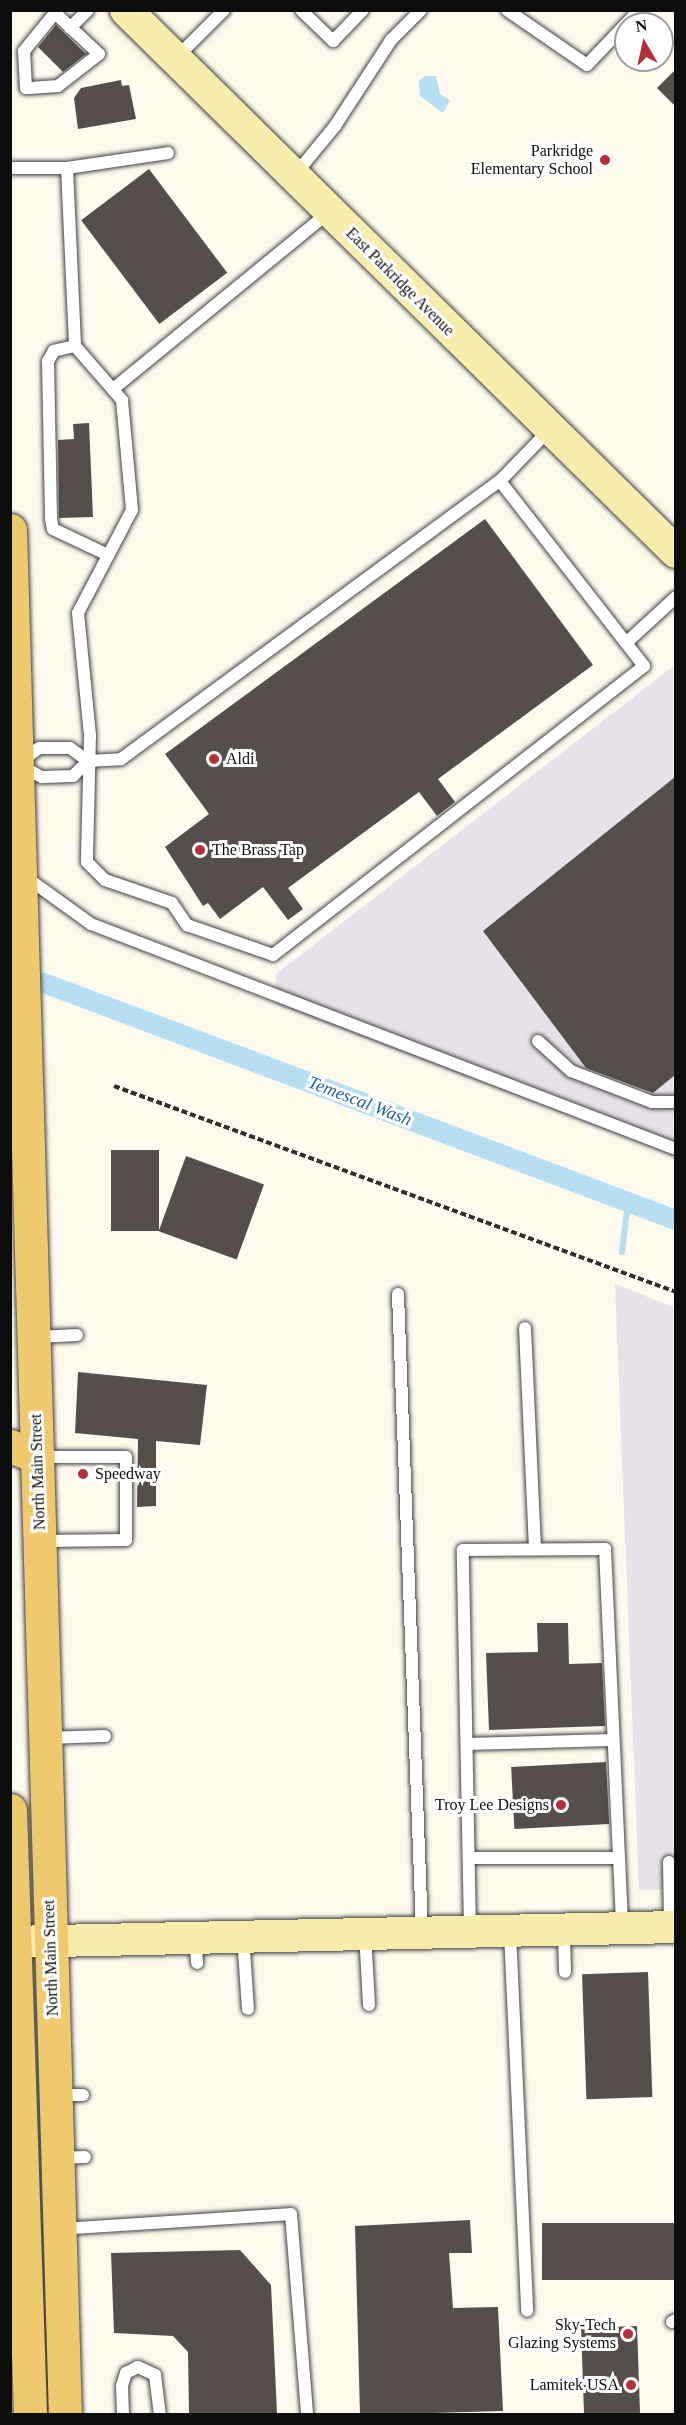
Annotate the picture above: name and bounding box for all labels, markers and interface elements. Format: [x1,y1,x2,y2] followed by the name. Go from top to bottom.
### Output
[614,12,674,72] north arrow
[634,16,648,35] text: N
[471,141,593,179] place label: Parkridge Elementary School
[598,153,612,167] marker: Parkridge Elementary School
[341,223,459,341] street label: East Parkridge Avenue
[226,749,254,769] place label: Aldi
[207,752,221,766] marker: Aldi
[212,840,304,860] place label: The Brass Tap
[193,843,207,857] marker: The Brass Tap
[305,1071,415,1131] water label: Temescal Wash
[26,1413,50,1531] street label: North Main Street
[95,1464,161,1484] place label: Speedway
[76,1467,90,1481] marker: Speedway
[435,1795,549,1815] place label: Troy Lee Designs
[554,1798,568,1812] marker: Troy Lee Designs
[39,1899,63,2017] street label: North Main Street
[508,2315,616,2353] place label: Sky-Tech Glazing Systems
[621,2327,635,2341] marker: Sky-Tech Glazing Systems
[530,2375,619,2395] place label: Lamitek USA
[624,2378,638,2392] marker: Lamitek USA

